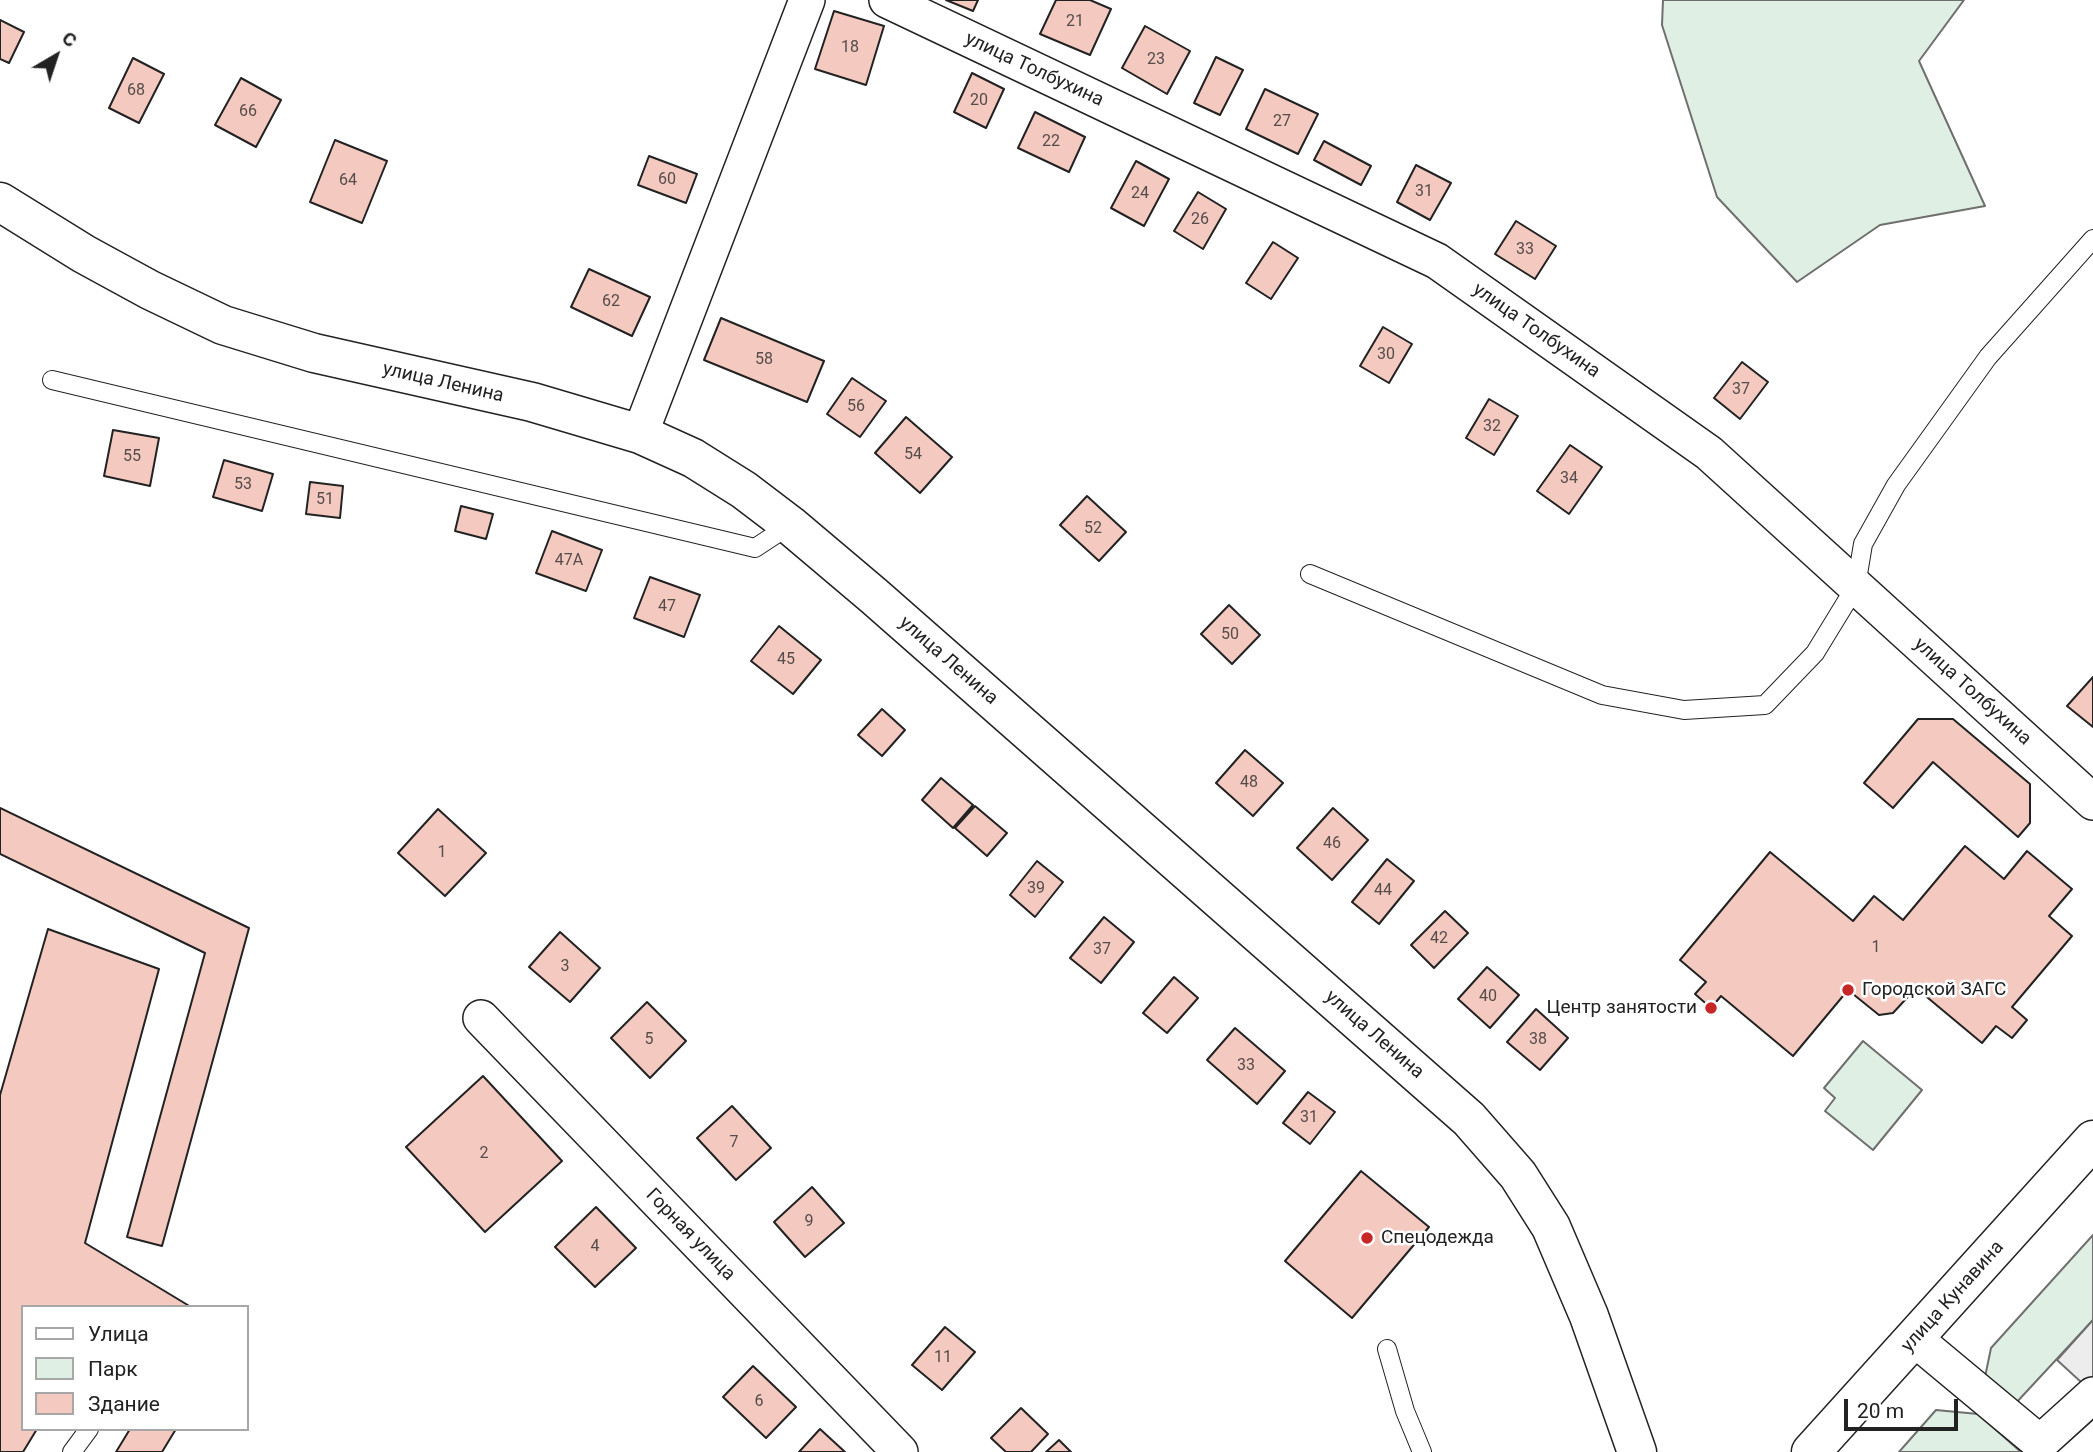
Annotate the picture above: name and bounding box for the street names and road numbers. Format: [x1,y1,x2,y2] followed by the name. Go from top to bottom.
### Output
[961,28,1107,112] street label: улица Толбухина
[1468,279,1604,383] street label: улица Толбухина
[380,358,506,408] street label: улица Ленина
[894,612,1002,710] street label: улица Ленина
[1909,633,2035,751] street label: улица Толбухина
[1320,986,1428,1084] street label: улица Ленина
[640,1184,740,1286] street label: Горная улица
[1897,1237,2009,1357] street label: улица Кунавина

